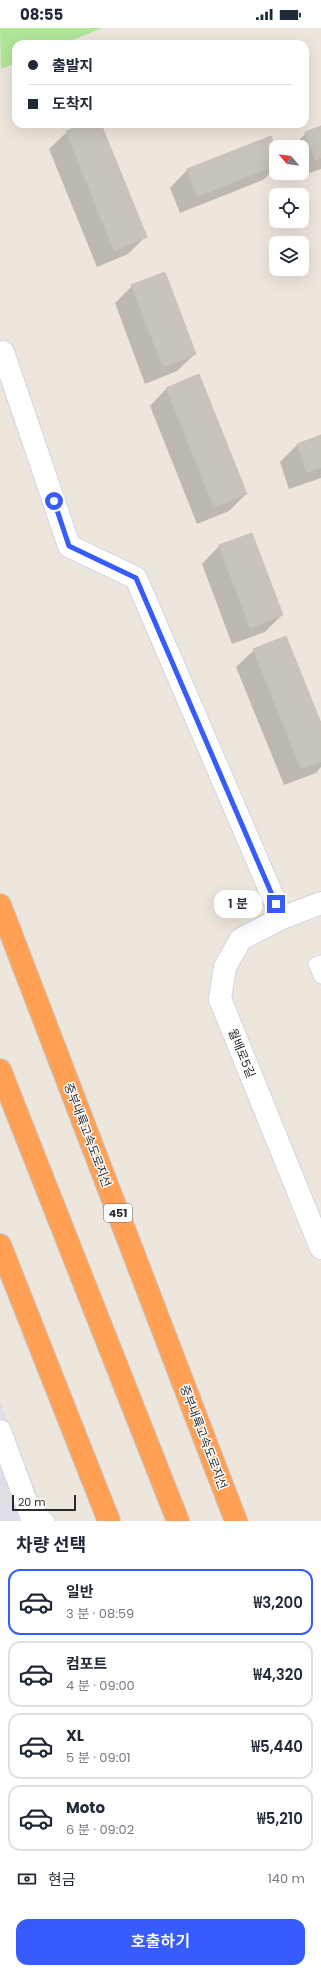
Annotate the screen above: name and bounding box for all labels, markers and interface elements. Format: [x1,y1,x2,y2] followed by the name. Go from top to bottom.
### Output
[20,4,63,25] text: 08:55
[52,55,93,76] text: 출발지
[52,93,93,114] text: 도착지
[269,140,309,180] north arrow
[269,140,309,276] map controls
[269,188,309,228] button: locate
[269,236,309,276] button: layers
[45,492,63,510] route start
[214,890,262,918] callout: 1 분
[228,894,248,913] text: 1 분
[267,895,285,913] route end
[224,1026,260,1080] street label: 월배로5길
[60,1080,116,1190] street label: 중부내륙고속도로지선
[104,1204,132,1222] road number: 451
[176,1382,232,1492] street label: 중부내륙고속도로지선
[12,1493,76,1512] scale bar
[18,1494,46,1510] text: 20 m
[16,1532,86,1557] text: 차량 선택
[66,1581,94,1602] text: 일반
[18,1584,54,1620] icon: car
[254,1592,303,1613] text: ₩3,200
[66,1604,134,1623] text: 3 분 · 08:59
[66,1653,107,1674] text: 컴포트
[18,1656,54,1692] icon: car
[253,1664,303,1685] text: ₩4,320
[66,1676,135,1695] text: 4 분 · 09:00
[66,1725,84,1746] text: XL
[18,1728,54,1764] icon: car
[251,1736,303,1757] text: ₩5,440
[66,1748,131,1767] text: 5 분 · 09:01
[66,1797,105,1818] text: Moto
[18,1800,54,1836] icon: car
[257,1808,303,1829] text: ₩5,210
[66,1820,134,1839] text: 6 분 · 09:02
[16,1868,38,1890] icon: cash
[48,1869,76,1890] text: 현금
[268,1869,305,1888] text: 140 m
[16,1919,305,1965] button: 호출하기

